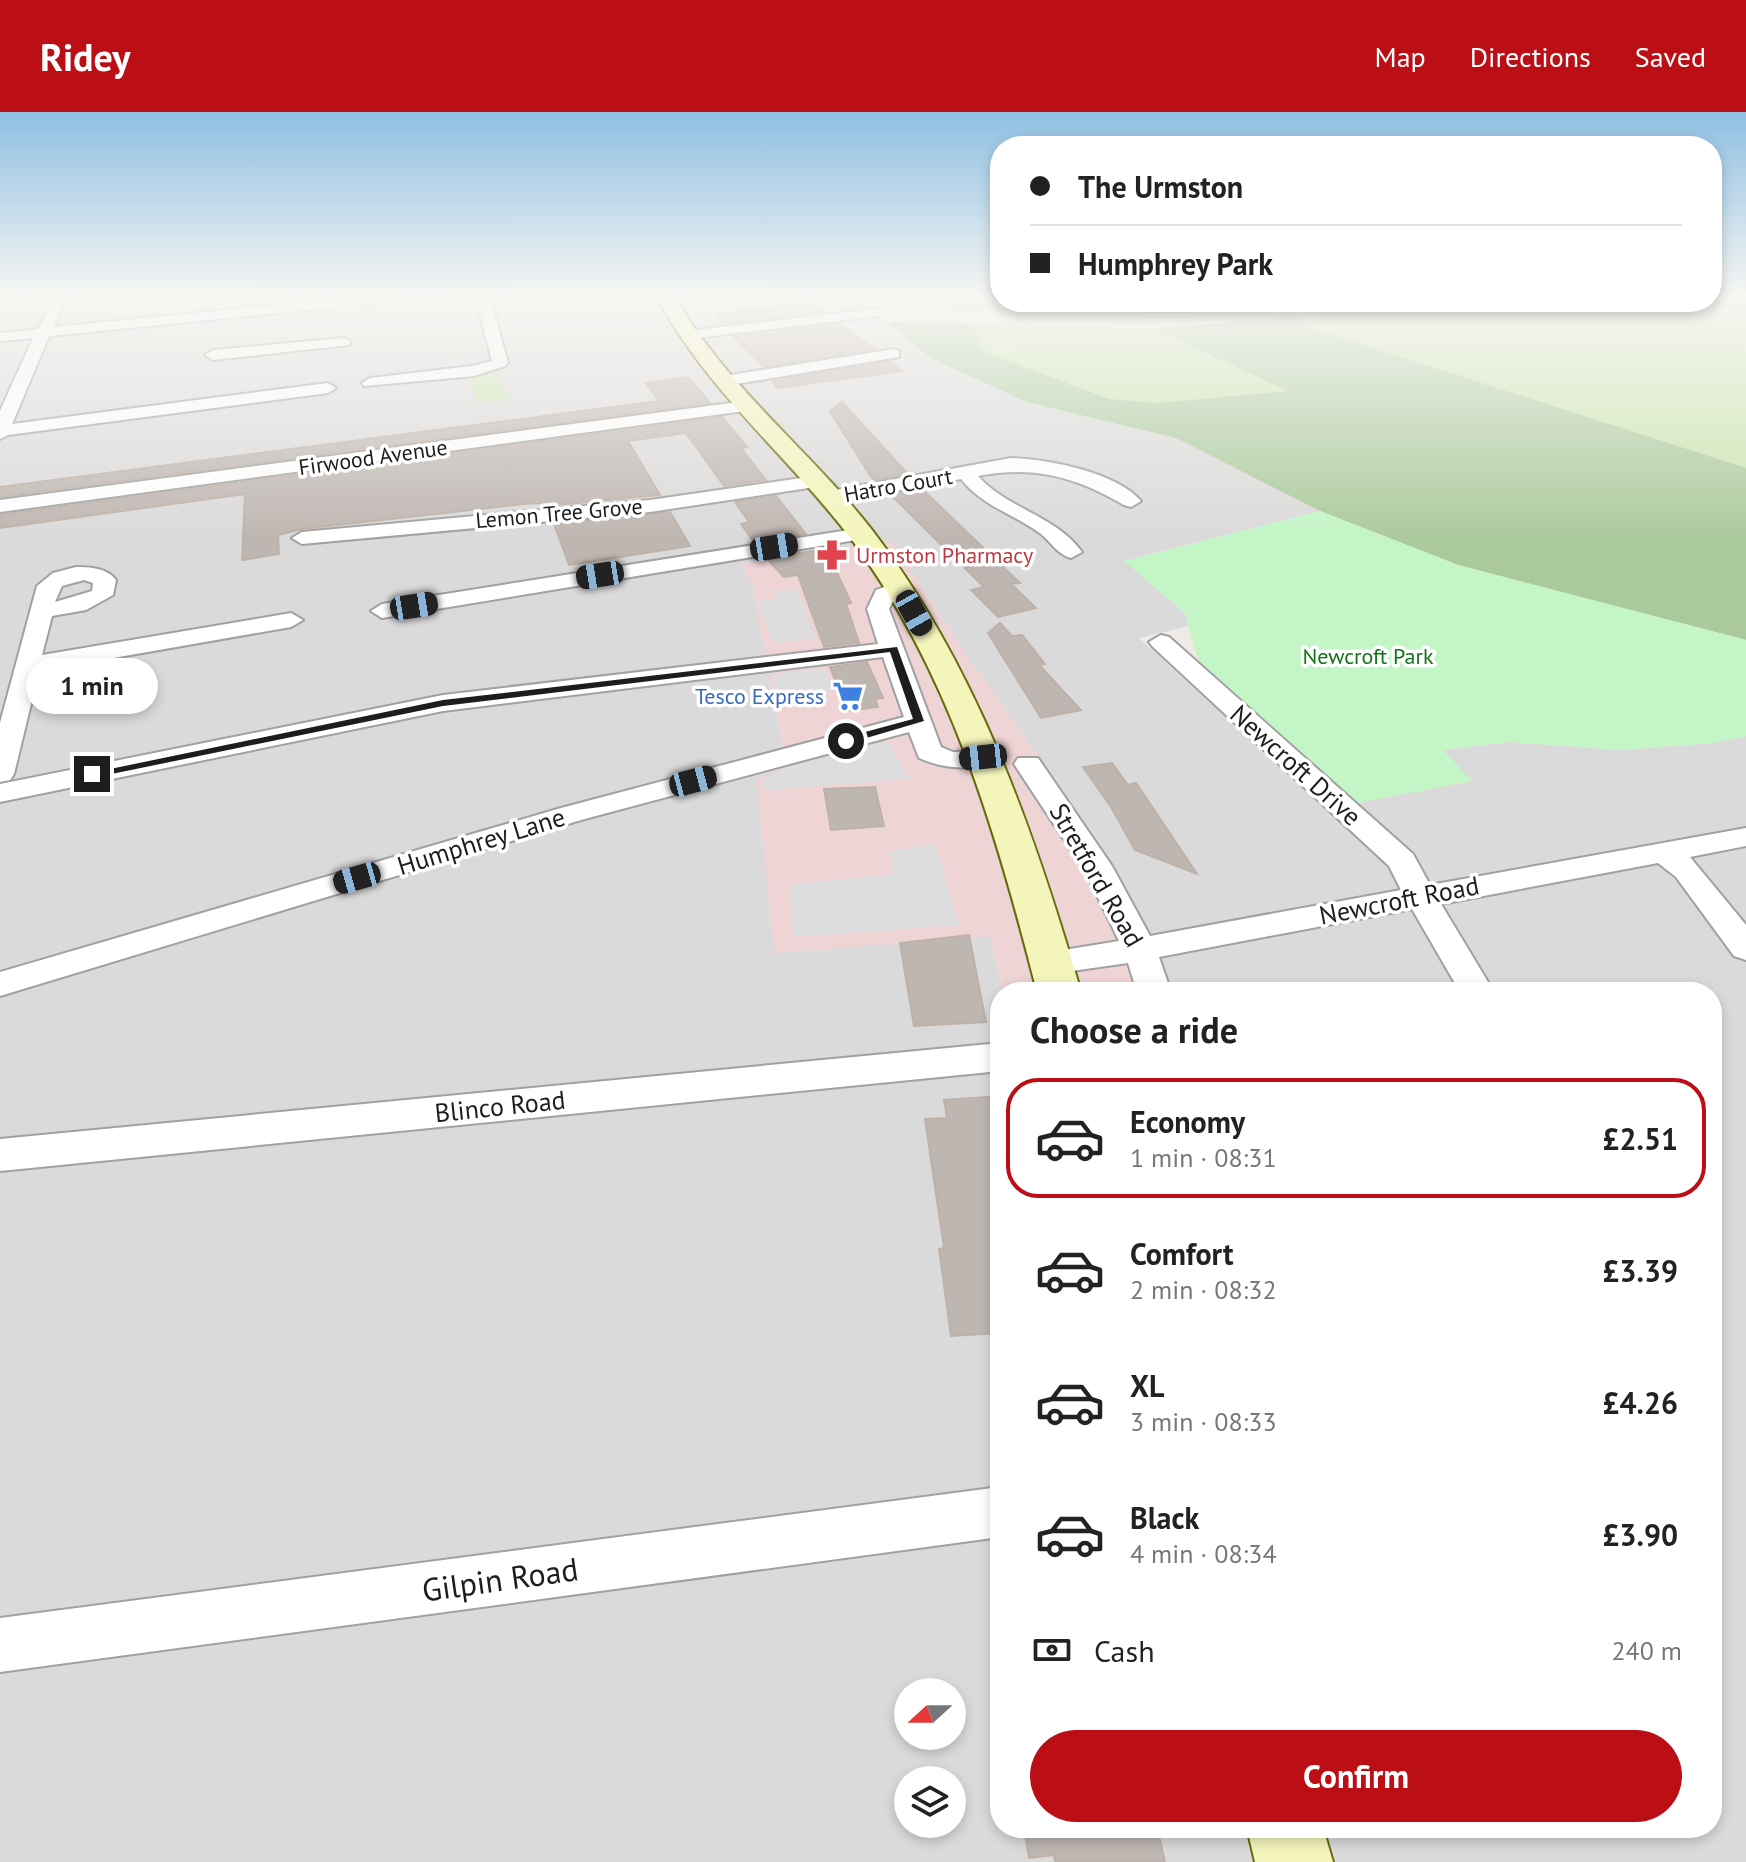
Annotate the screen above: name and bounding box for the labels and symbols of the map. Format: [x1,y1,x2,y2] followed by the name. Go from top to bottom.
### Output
[297,433,449,481] street label: Firwood Avenue
[842,462,955,508] street label: Hatro Court
[474,492,644,534] street label: Lemon Tree Grove
[748,531,800,563] car
[815,538,849,572] pharmacy icon: Urmston Pharmacy
[856,541,1034,569] place label: Urmston Pharmacy
[574,559,626,591] car
[892,586,936,640] car
[388,590,440,622] car
[1302,642,1434,670] park label: Newcroft Park
[26,658,158,714] callout: 1 min
[831,679,865,713] supermarket icon: Tesco Express
[695,682,824,710] place label: Tesco Express
[1224,697,1368,833] street label: Newcroft Drive
[828,723,864,759] route start
[958,743,1008,771] car
[74,756,110,792] route end
[667,763,719,799] car
[1043,797,1151,953] street label: Stretford Road
[393,800,569,882] street label: Humphrey Lane
[331,860,383,896] car
[1316,868,1482,932] street label: Newcroft Road
[433,1083,567,1129] street label: Blinco Road
[419,1547,581,1611] street label: Gilpin Road
[894,1678,966,1750] north arrow

